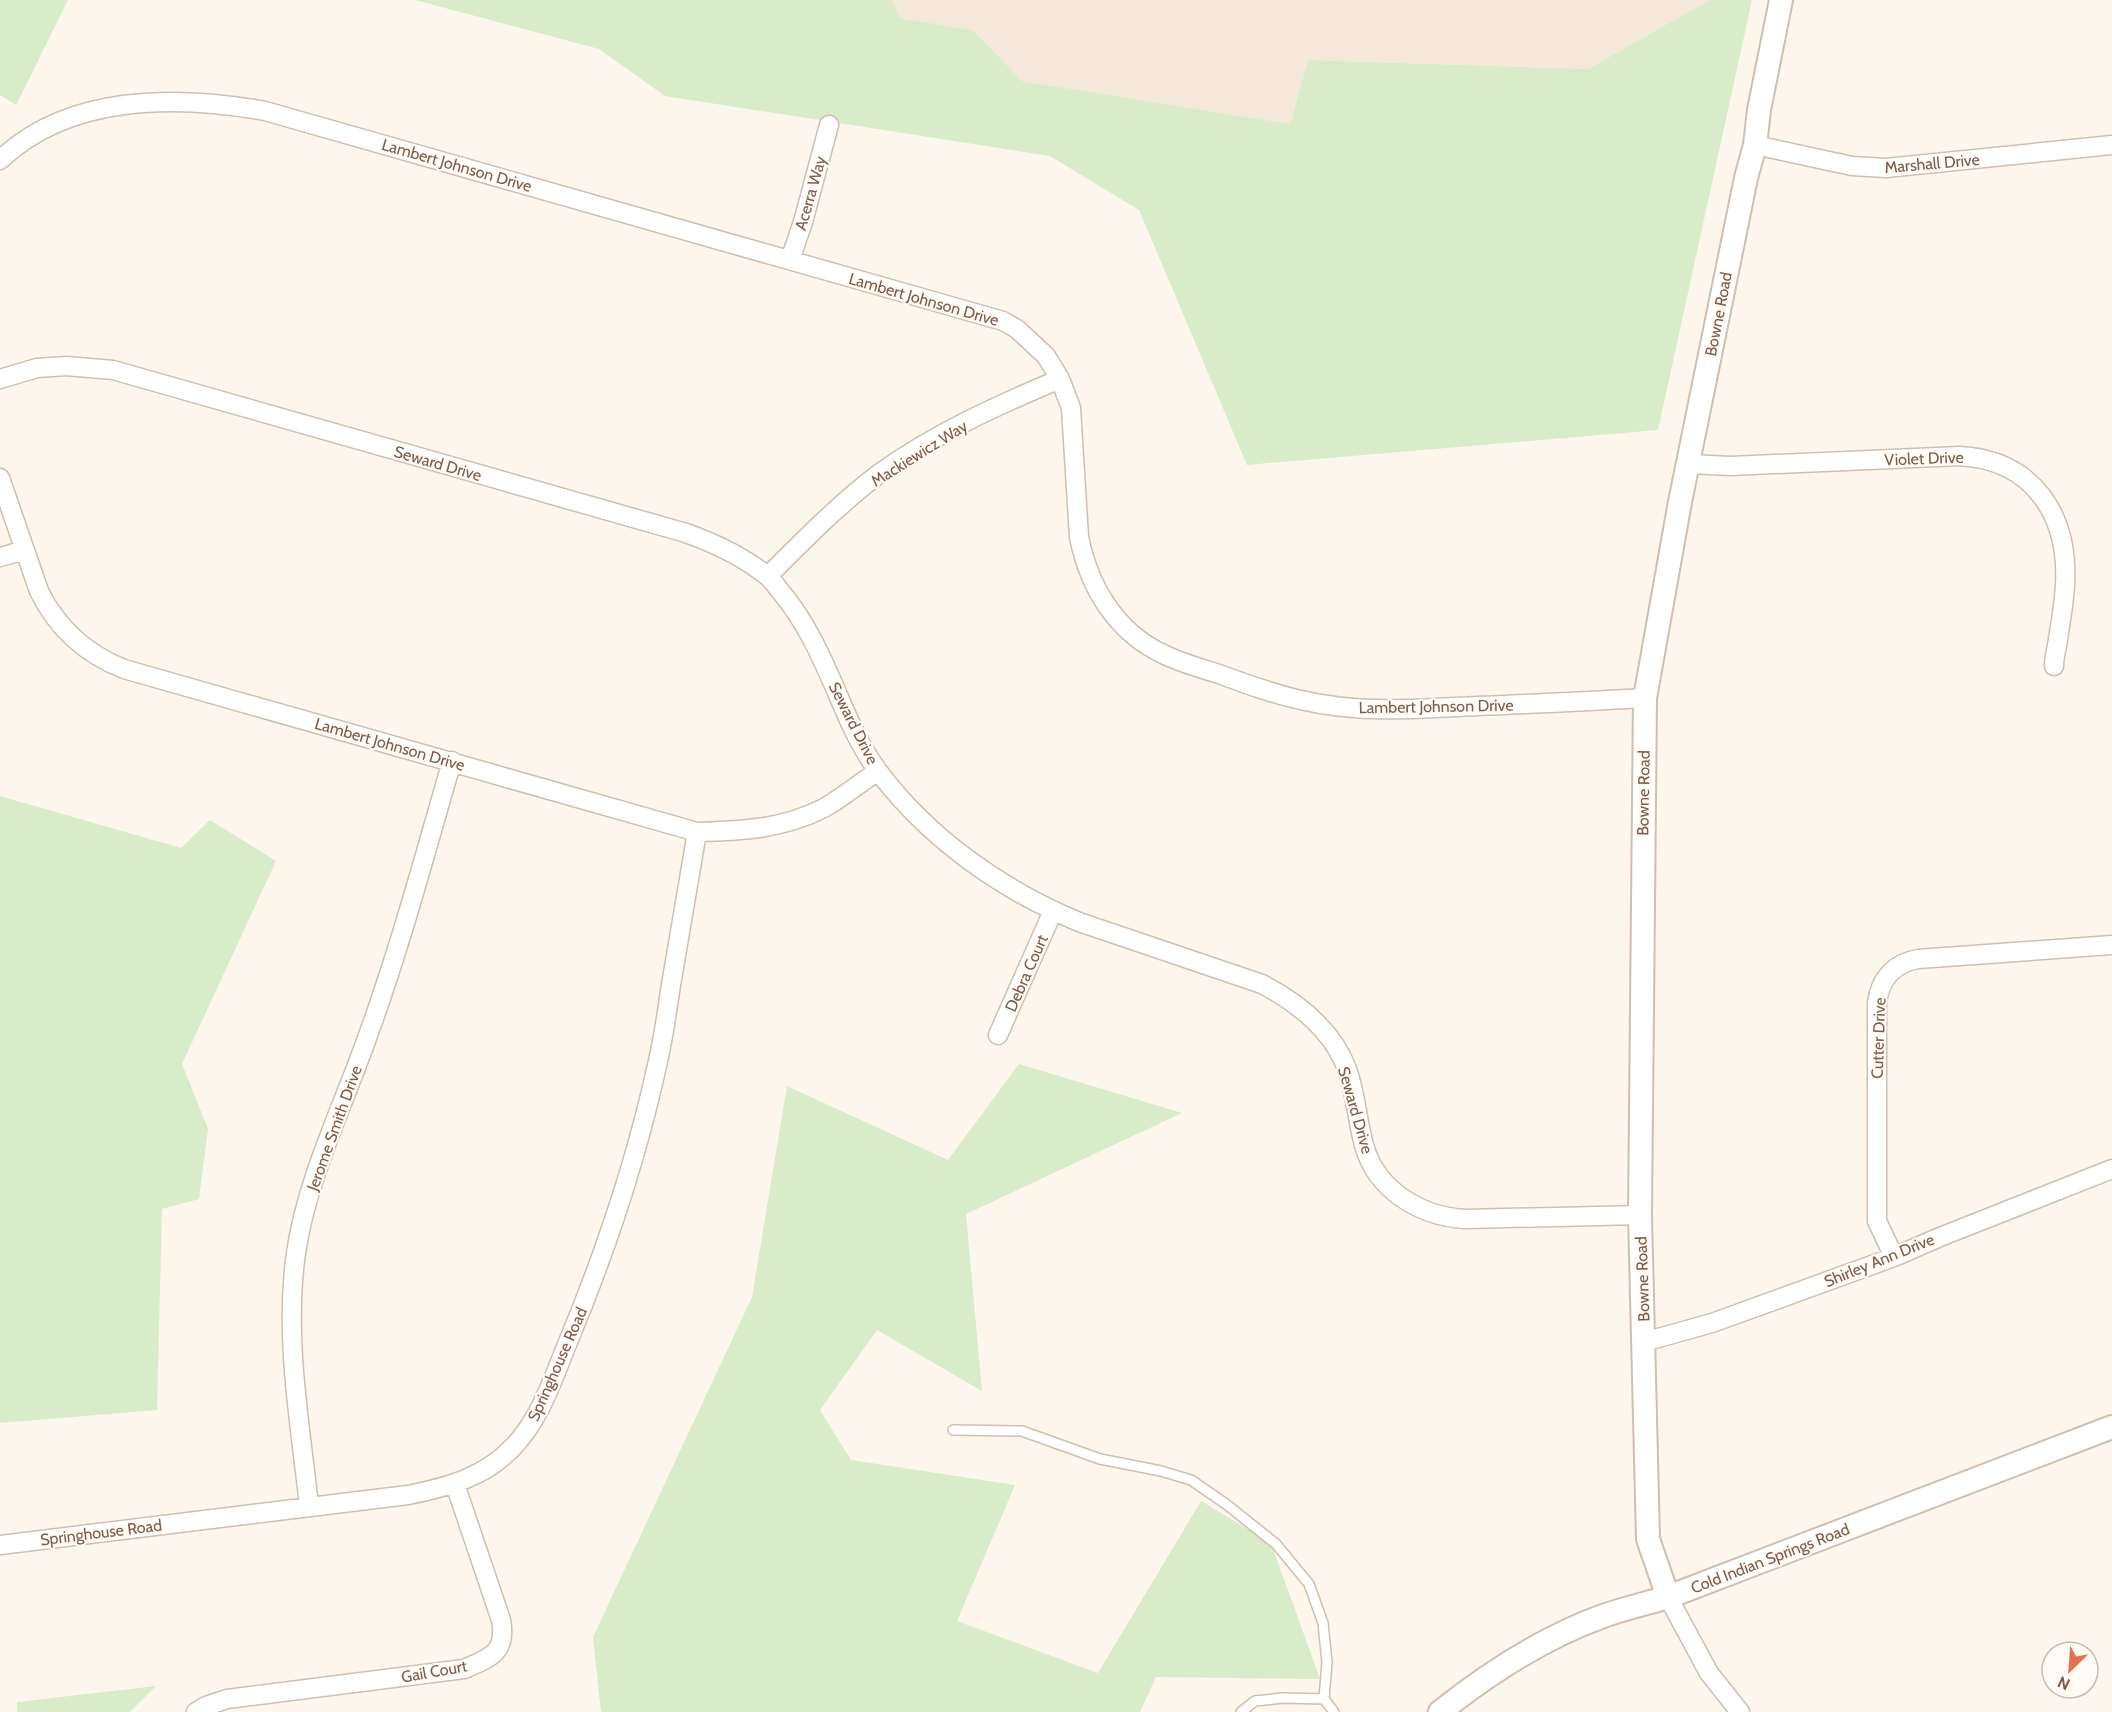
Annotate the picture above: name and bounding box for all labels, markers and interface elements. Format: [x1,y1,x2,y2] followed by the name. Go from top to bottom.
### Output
[380,135,534,196] street label: Lambert Johnson Drive
[1884,150,1981,177] street label: Marshall Drive
[791,154,830,232] street label: Acerra Way
[847,269,1001,330] street label: Lambert Johnson Drive
[1701,270,1736,358] street label: Bowne Road
[868,416,971,491] street label: Mackiewicz Way
[392,442,484,485] street label: Seward Drive
[1884,448,1964,469] street label: Violet Drive
[825,679,882,768] street label: Seward Drive
[1358,696,1514,717] street label: Lambert Johnson Drive
[313,714,467,775] street label: Lambert Johnson Drive
[1633,750,1654,836] street label: Bowne Road
[1001,931,1052,1015] street label: Debra Court
[1868,997,1889,1079] street label: Cutter Drive
[303,1063,366,1194] street label: Jerome Smith Drive
[1334,1064,1377,1156] street label: Seward Drive
[1821,1230,1937,1291] street label: Shirley Ann Drive
[1632,1236,1653,1322] street label: Bowne Road
[524,1304,591,1424] street label: Springhouse Road
[39,1516,163,1549] street label: Springhouse Road
[1688,1519,1852,1598] street label: Cold Indian Springs Road
[2040,1640,2100,1700] north arrow
[400,1656,469,1687] street label: Gail Court
[2055,1672,2073,1694] text: N

